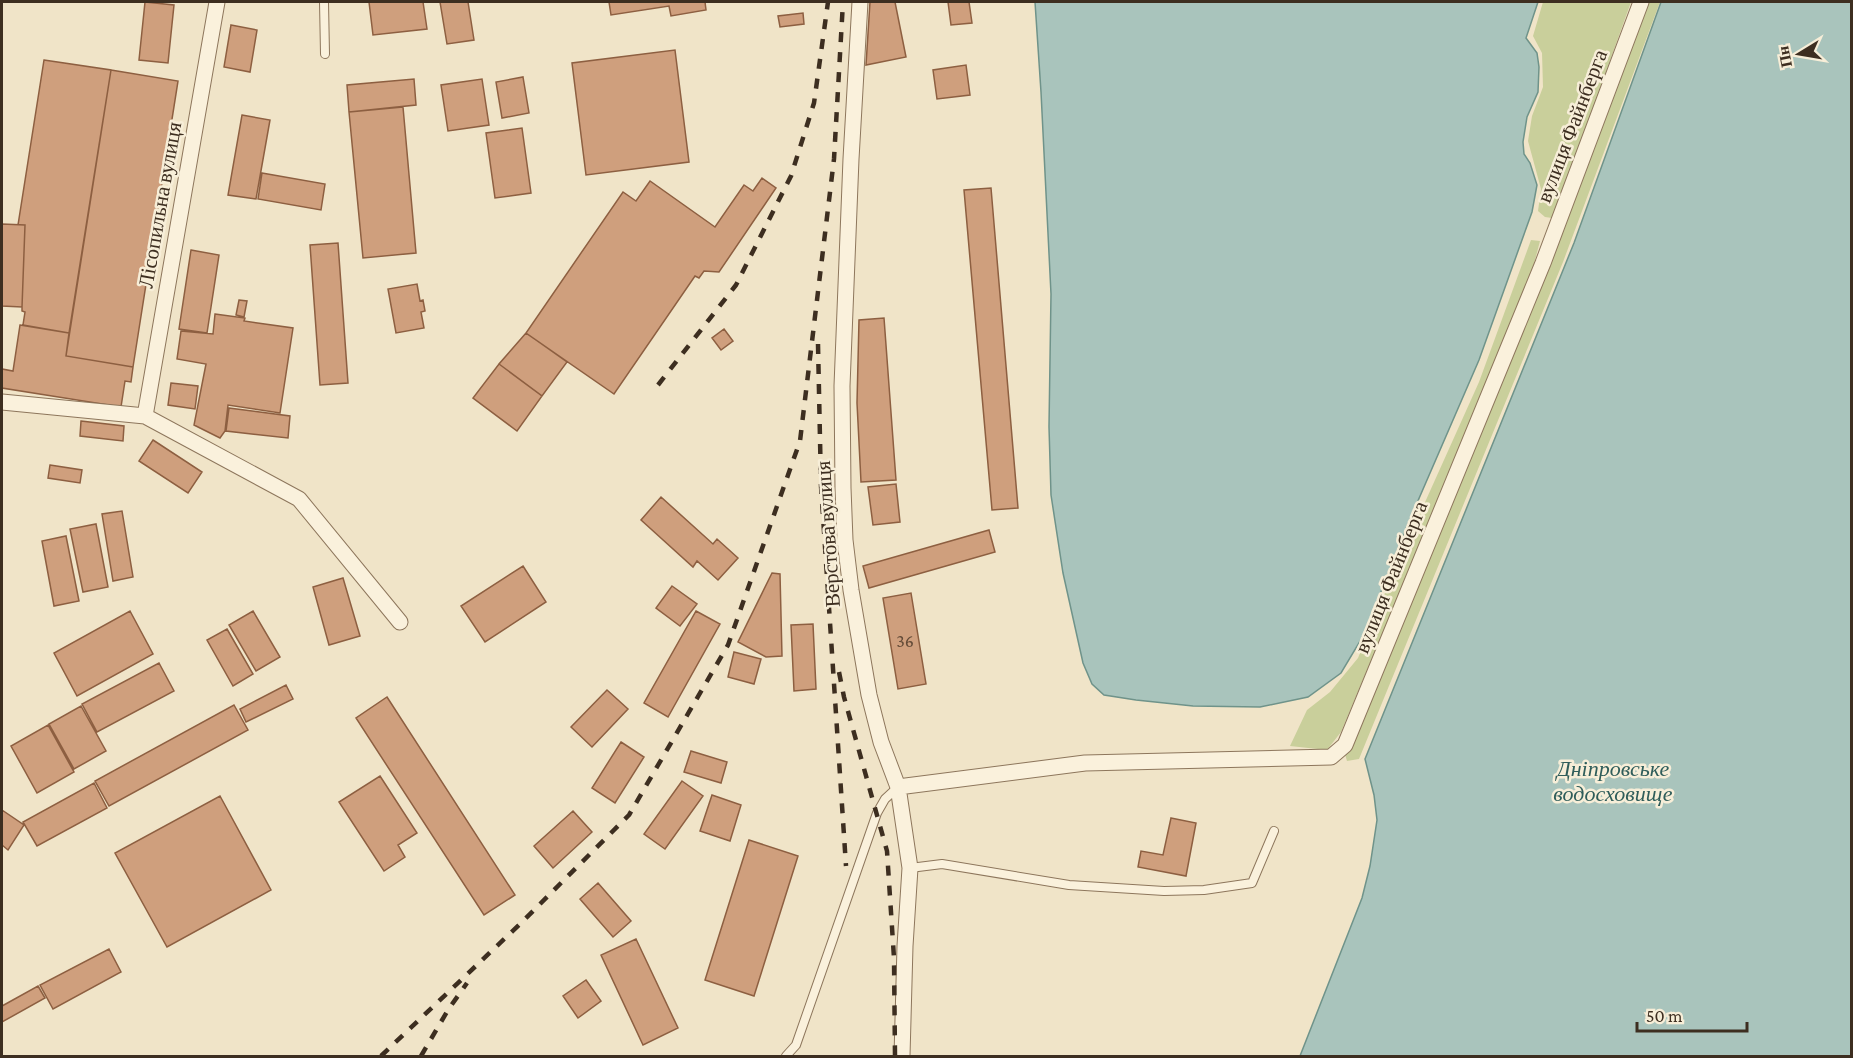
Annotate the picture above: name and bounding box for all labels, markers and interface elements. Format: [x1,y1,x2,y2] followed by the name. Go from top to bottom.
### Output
[1769,24,1829,84] north arrow
[1774,45,1795,69] text: Пн
[1532,46,1612,206] street label: вулиця Файнберга
[134,120,186,290] street label: Лісопильна вулиця
[811,460,845,608] street label: Верстова вулиця
[1350,497,1433,657] street label: вулиця Файнберга
[896,631,914,651] house number: 36
[1553,756,1673,806] water label: Дніпровське водосховище
[1637,995,1746,1033] scale bar
[1646,1006,1683,1026] text: 50 m

